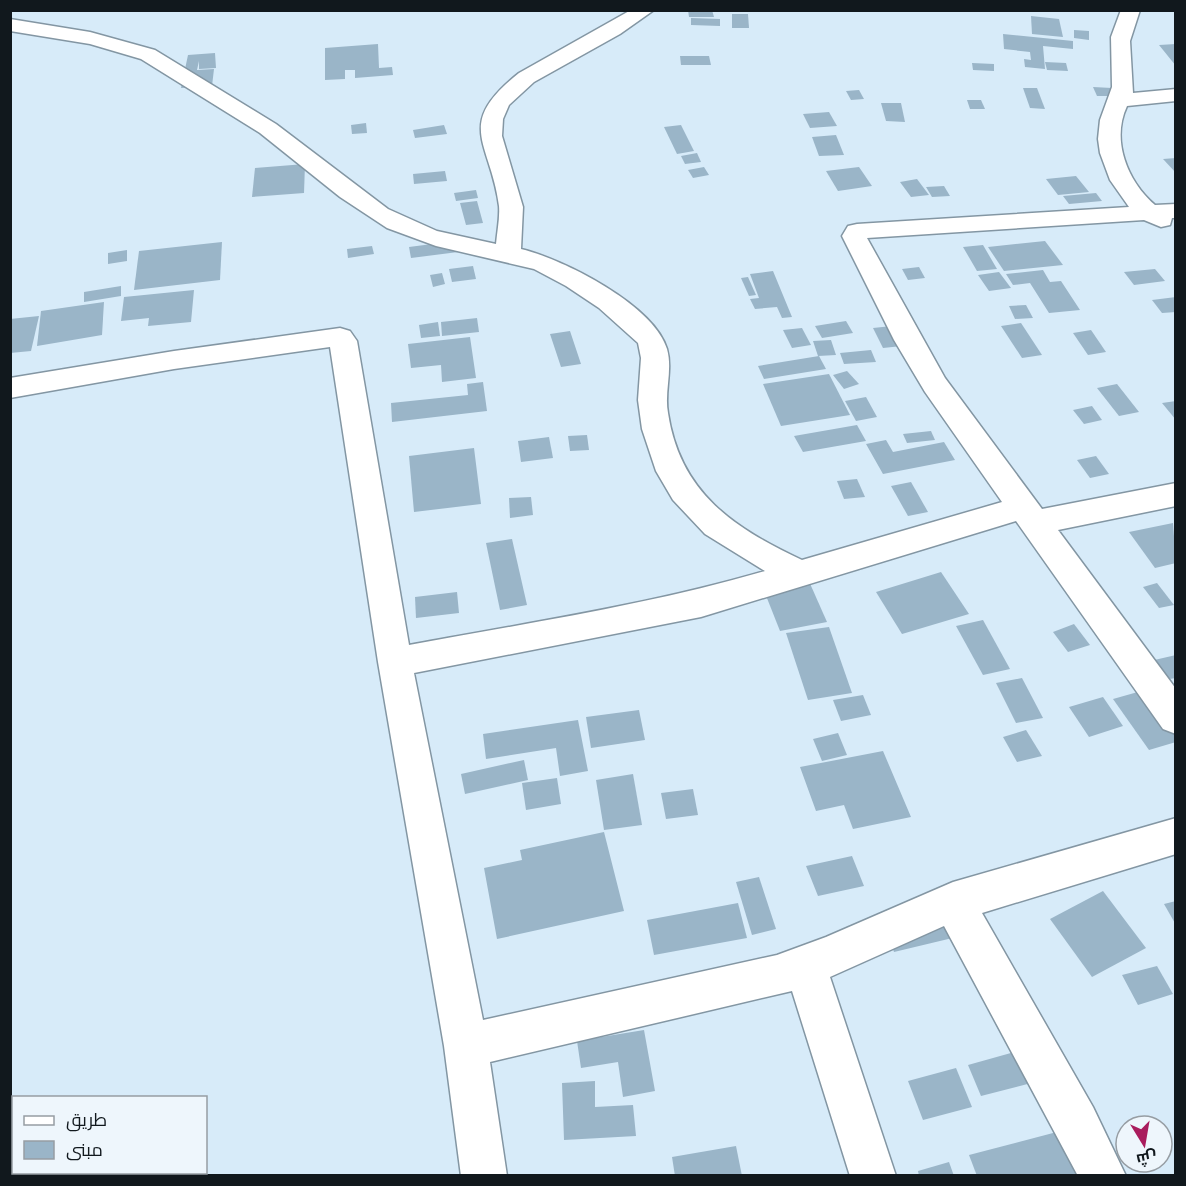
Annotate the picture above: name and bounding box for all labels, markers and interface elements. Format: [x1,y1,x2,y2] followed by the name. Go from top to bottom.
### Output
[12,1096,207,1174] legend
[66,1108,107,1132] text: طريق
[1114,1114,1174,1174] north arrow
[66,1138,103,1161] text: مبنى
[1135,1147,1159,1170] text: ش

